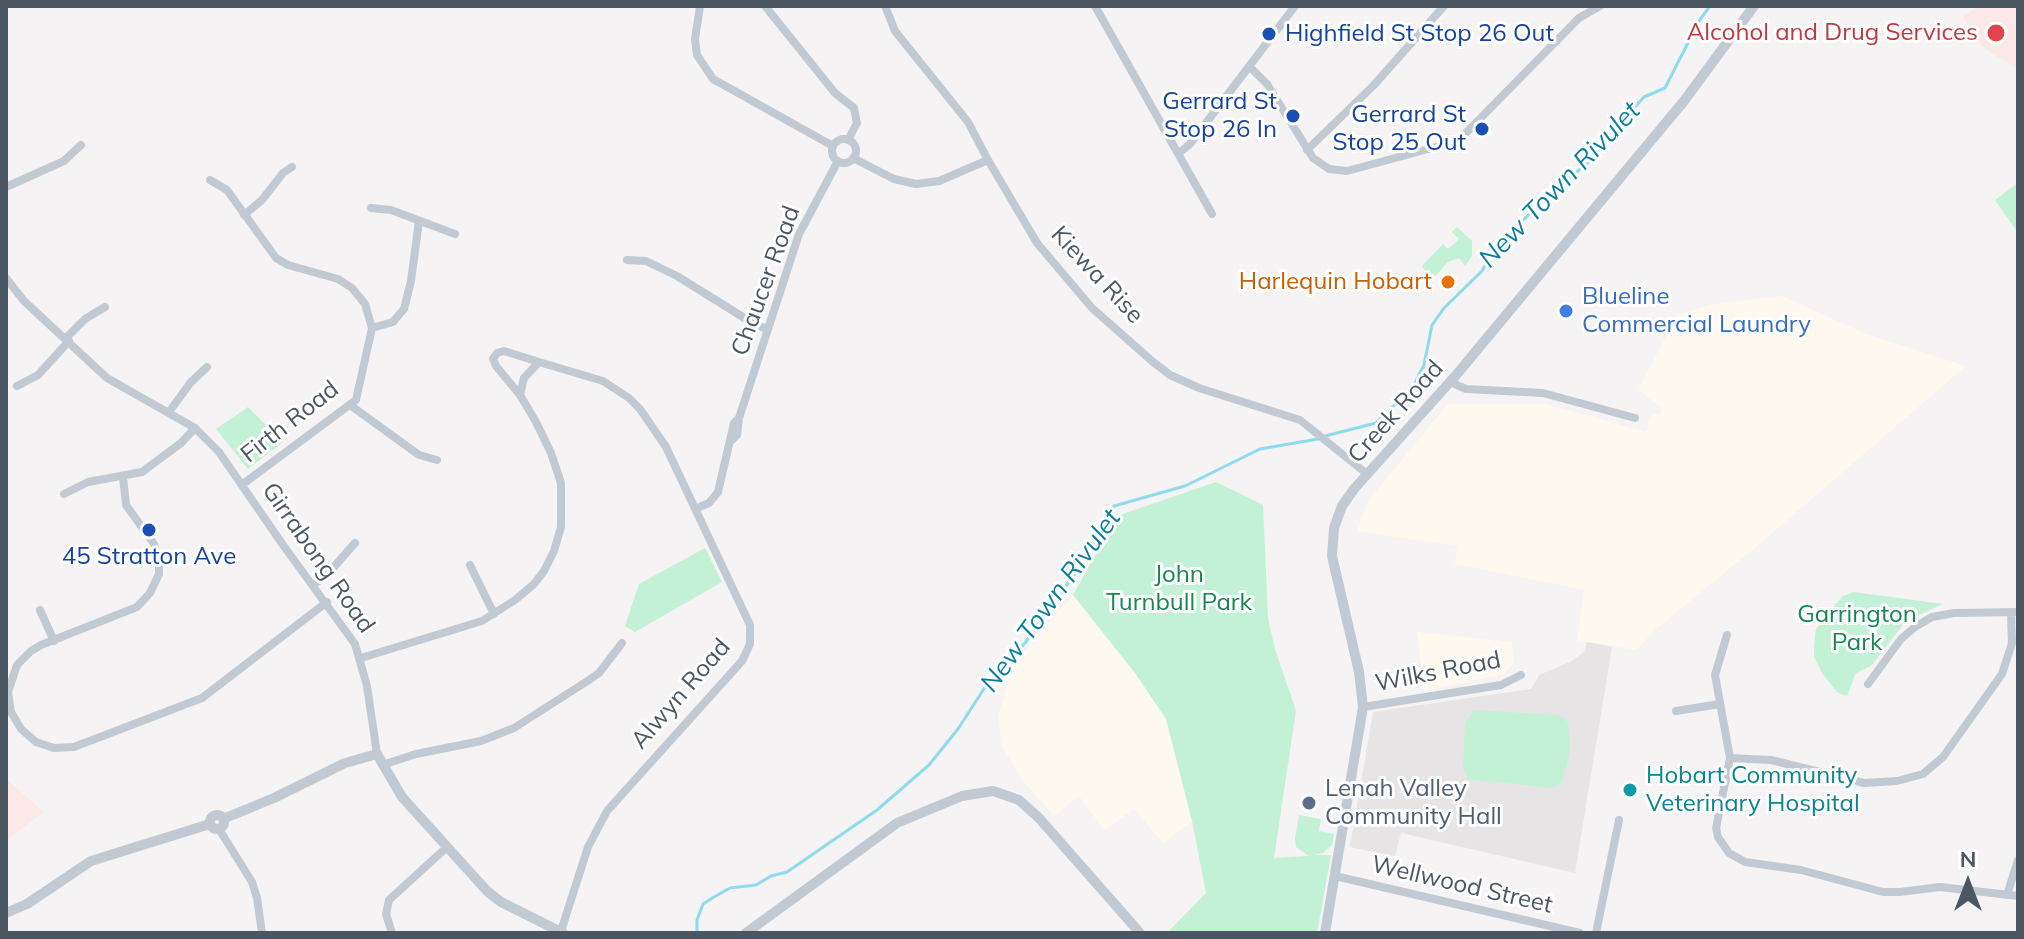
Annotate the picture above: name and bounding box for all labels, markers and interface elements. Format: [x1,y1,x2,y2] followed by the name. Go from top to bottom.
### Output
[1687,19,1978,47] place label: Alcohol and Drug Services
[1285,20,1554,48] place label: Highfield St Stop 26 Out
[1985,22,2007,44] marker: Alcohol and Drug Services
[1260,25,1278,43] marker: Highfield St Stop 26 Out
[1162,88,1277,144] place label: Gerrard St Stop 26 In
[1473,96,1647,274] water label: New Town Rivulet
[1333,101,1466,157] place label: Gerrard St Stop 25 Out
[1284,107,1302,125] marker: Gerrard St Stop 26 In
[1473,120,1491,138] marker: Gerrard St Stop 25 Out
[726,202,806,360] street label: Chaucer Road
[1045,220,1149,330] street label: Kiewa Rise
[1239,268,1432,296] place label: Harlequin Hobart
[1439,273,1457,291] marker: Harlequin Hobart
[1582,283,1811,339] place label: Blueline Commercial Laundry
[1557,302,1575,320] marker: Blueline Commercial Laundry
[1342,355,1450,469] street label: Creek Road
[235,375,345,469] street label: Firth Road
[256,477,380,639] street label: Girrabong Road
[974,504,1128,698] water label: New Town Rivulet
[140,521,158,539] marker: 45 Stratton Ave
[62,543,236,571] place label: 45 Stratton Ave
[1106,561,1252,617] park label: John Turnbull Park
[1797,601,1917,657] park label: Garrington Park
[625,633,737,755] street label: Alwyn Road
[1373,646,1503,698] street label: Wilks Road
[1646,762,1860,818] place label: Hobart Community Veterinary Hospital
[1325,775,1502,831] place label: Lenah Valley Community Hall
[1621,781,1639,799] marker: Hobart Community Veterinary Hospital
[1300,794,1318,812] marker: Lenah Valley Community Hall
[1928,843,2008,923] north arrow
[1960,845,1976,873] text: N
[1369,850,1555,920] street label: Wellwood Street

